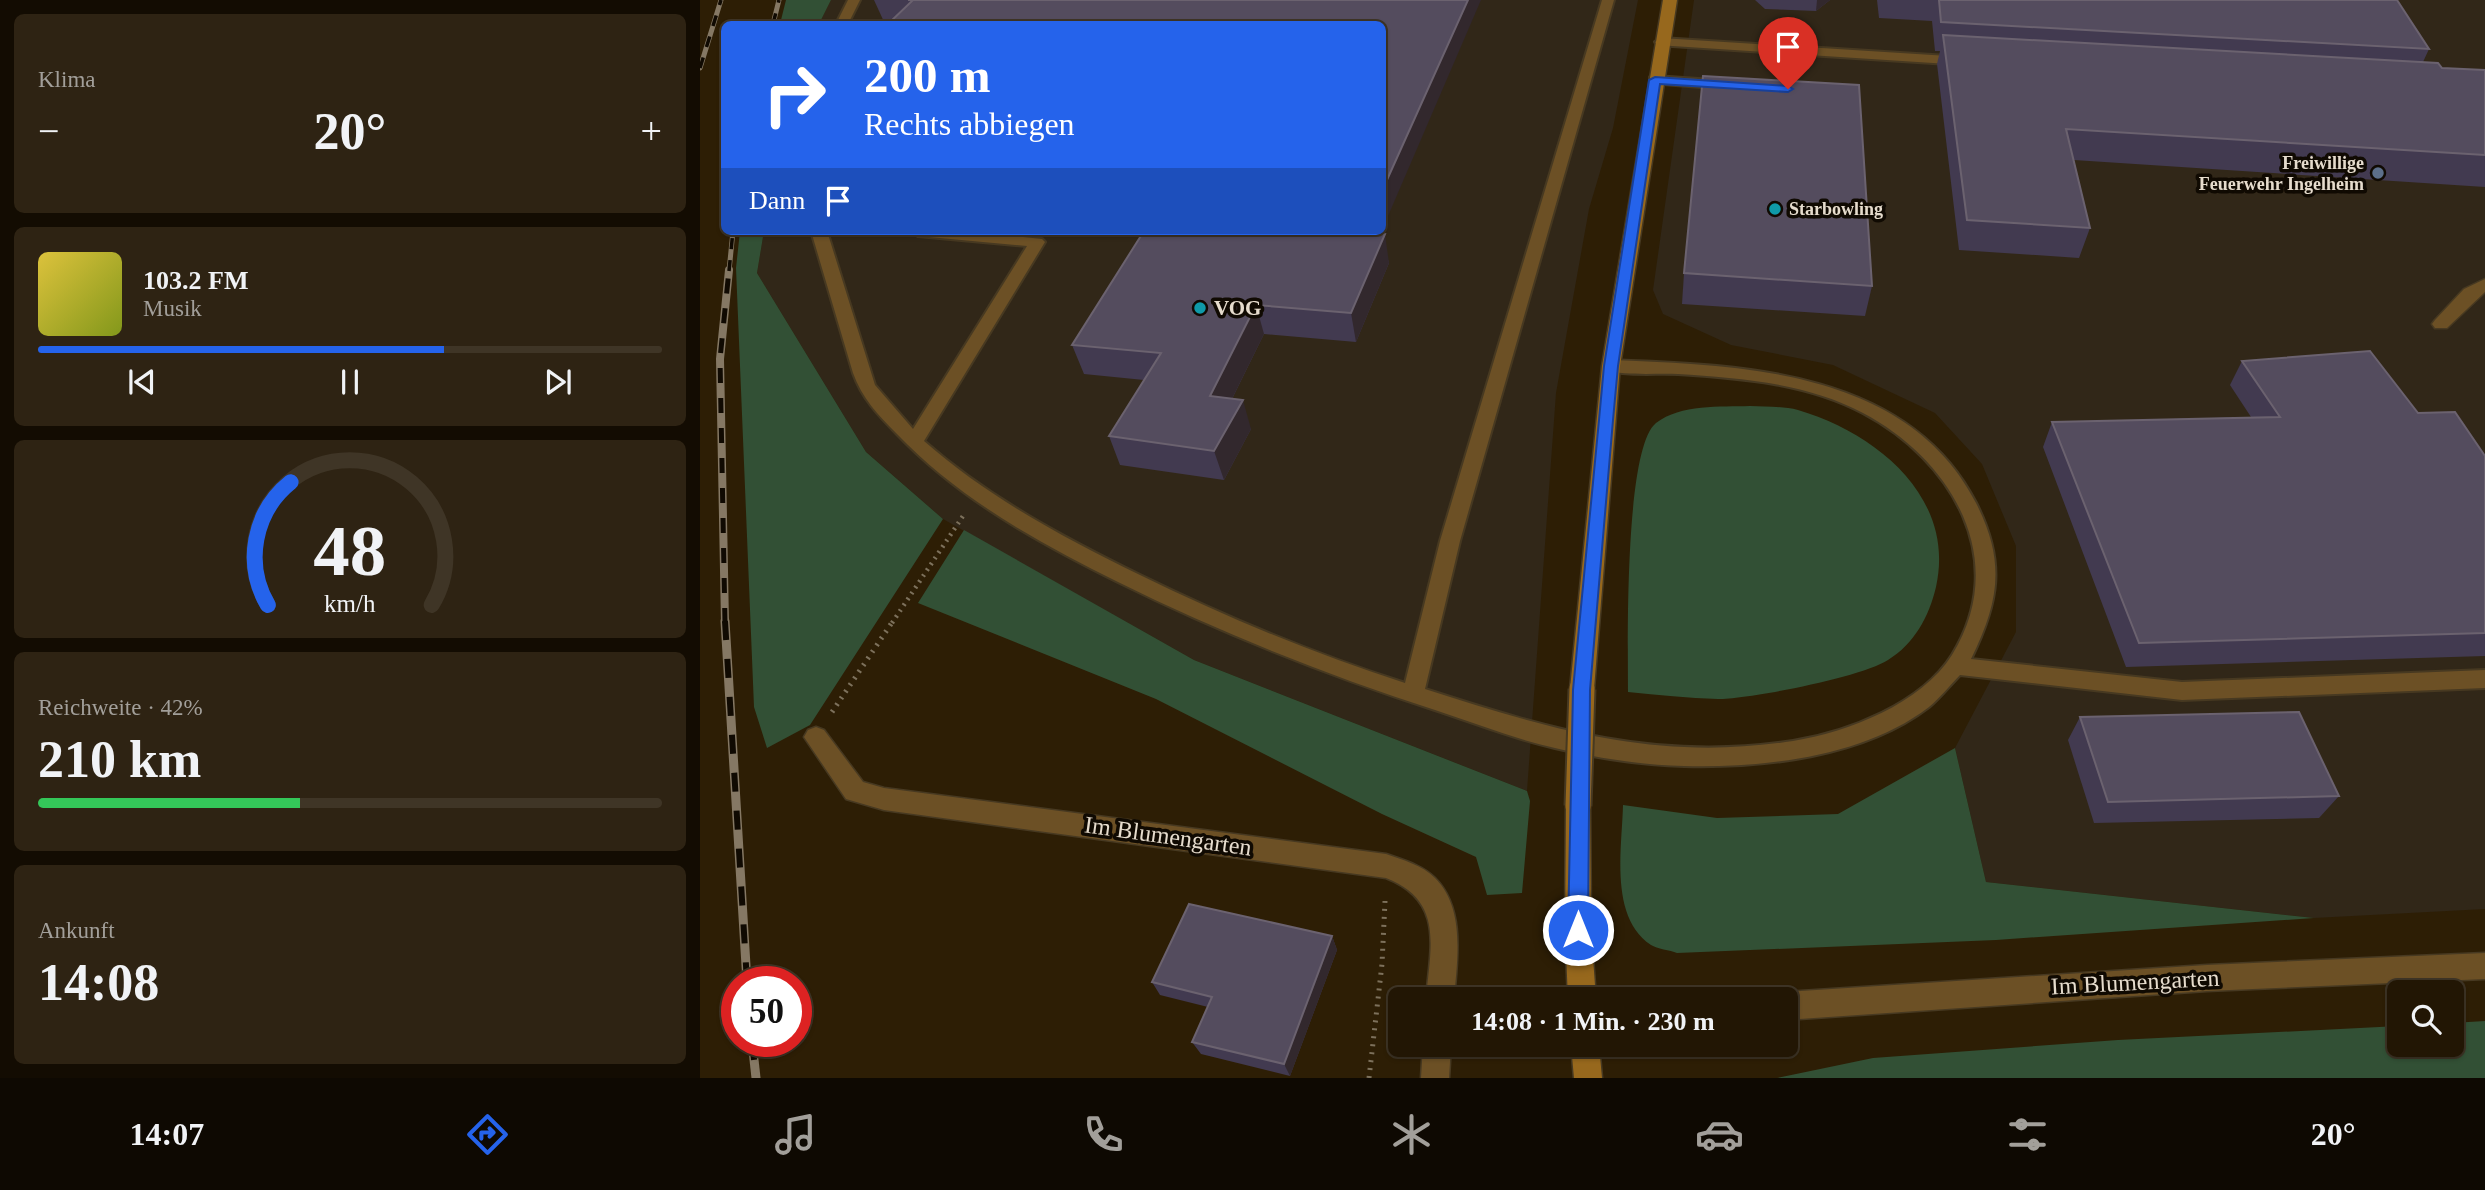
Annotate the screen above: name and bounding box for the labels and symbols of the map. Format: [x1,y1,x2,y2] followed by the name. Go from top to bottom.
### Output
[1758,17,1818,89] pin
[2199,153,2364,194] place label: Freiwillige Feuerwehr Ingelheim
[2370,165,2386,181] marker: Freiwillige Feuerwehr Ingelheim
[1789,199,1883,219] place label: Starbowling
[1767,201,1783,217] marker: Starbowling
[1214,296,1261,320] place label: VOG
[1192,300,1208,316] marker: VOG
[1083,811,1253,861] street label: Im Blumengarten
[1541,893,1615,967] position arrow
[2050,965,2220,999] street label: Im Blumengarten
[721,966,812,1057] speed limit sign: 50

